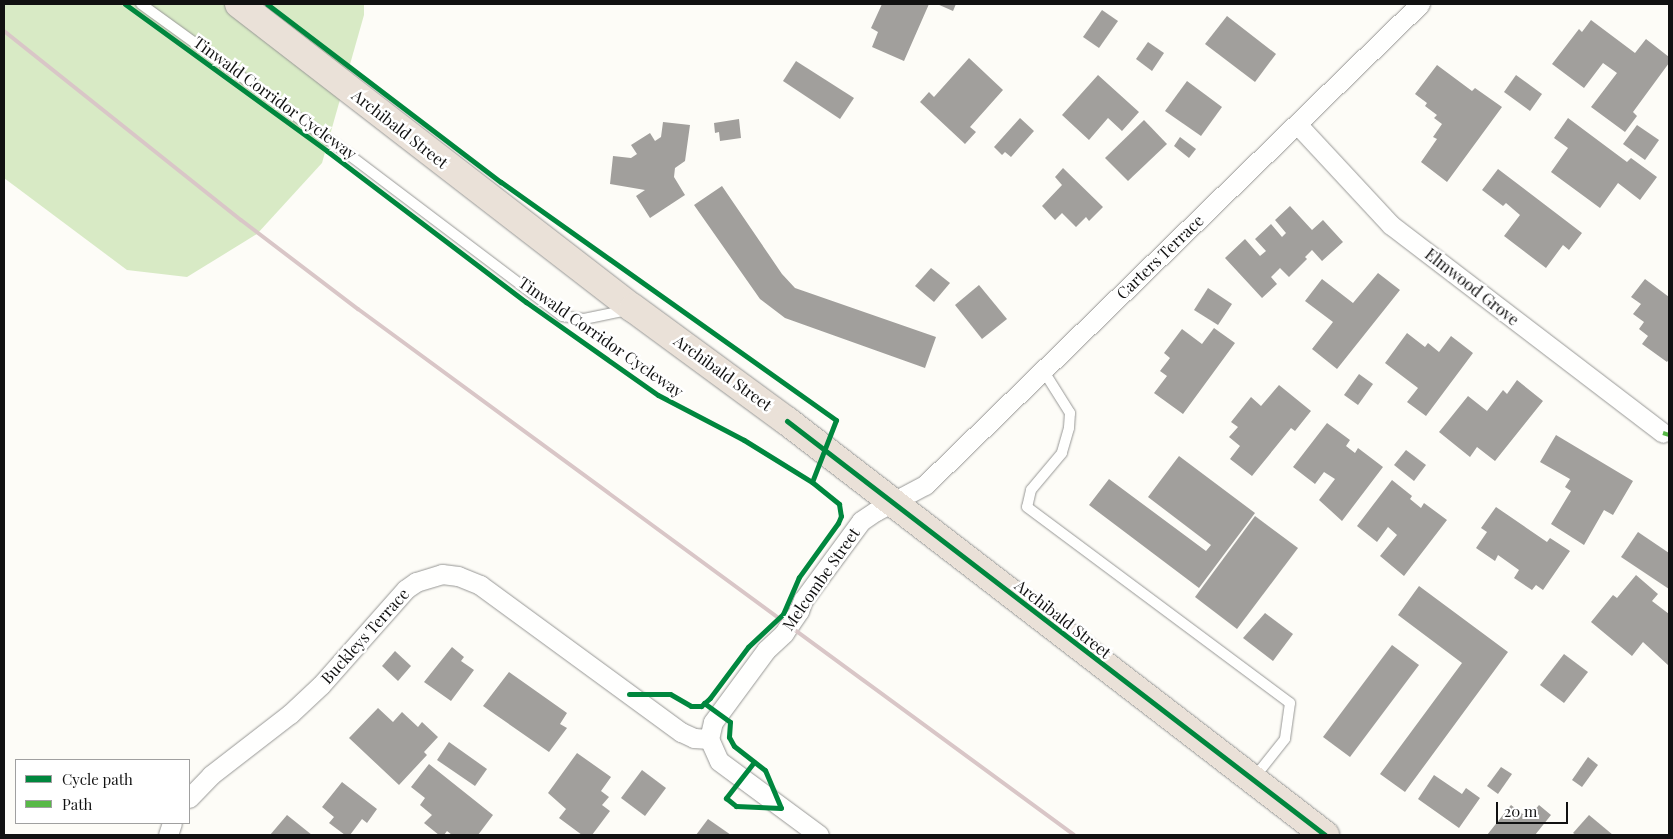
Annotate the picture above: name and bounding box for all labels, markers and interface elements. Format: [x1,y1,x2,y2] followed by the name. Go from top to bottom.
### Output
[190,32,360,164] street label: Tinwald Corridor Cycleway
[348,86,452,172] street label: Archibald Street
[1112,211,1208,303] street label: Carters Terrace
[1421,244,1523,330] street label: Elmwood Grove
[515,273,687,401] street label: Tinwald Corridor Cycleway
[670,331,776,415] street label: Archibald Street
[778,524,864,634] street label: Melcombe Street
[1011,576,1115,662] street label: Archibald Street
[317,584,413,688] street label: Buckleys Terrace
[15,759,190,824] legend
[62,769,133,789] text: Cycle path
[1498,792,1570,824] scale bar
[62,794,92,814] text: Path
[1504,801,1537,821] text: 20 m

